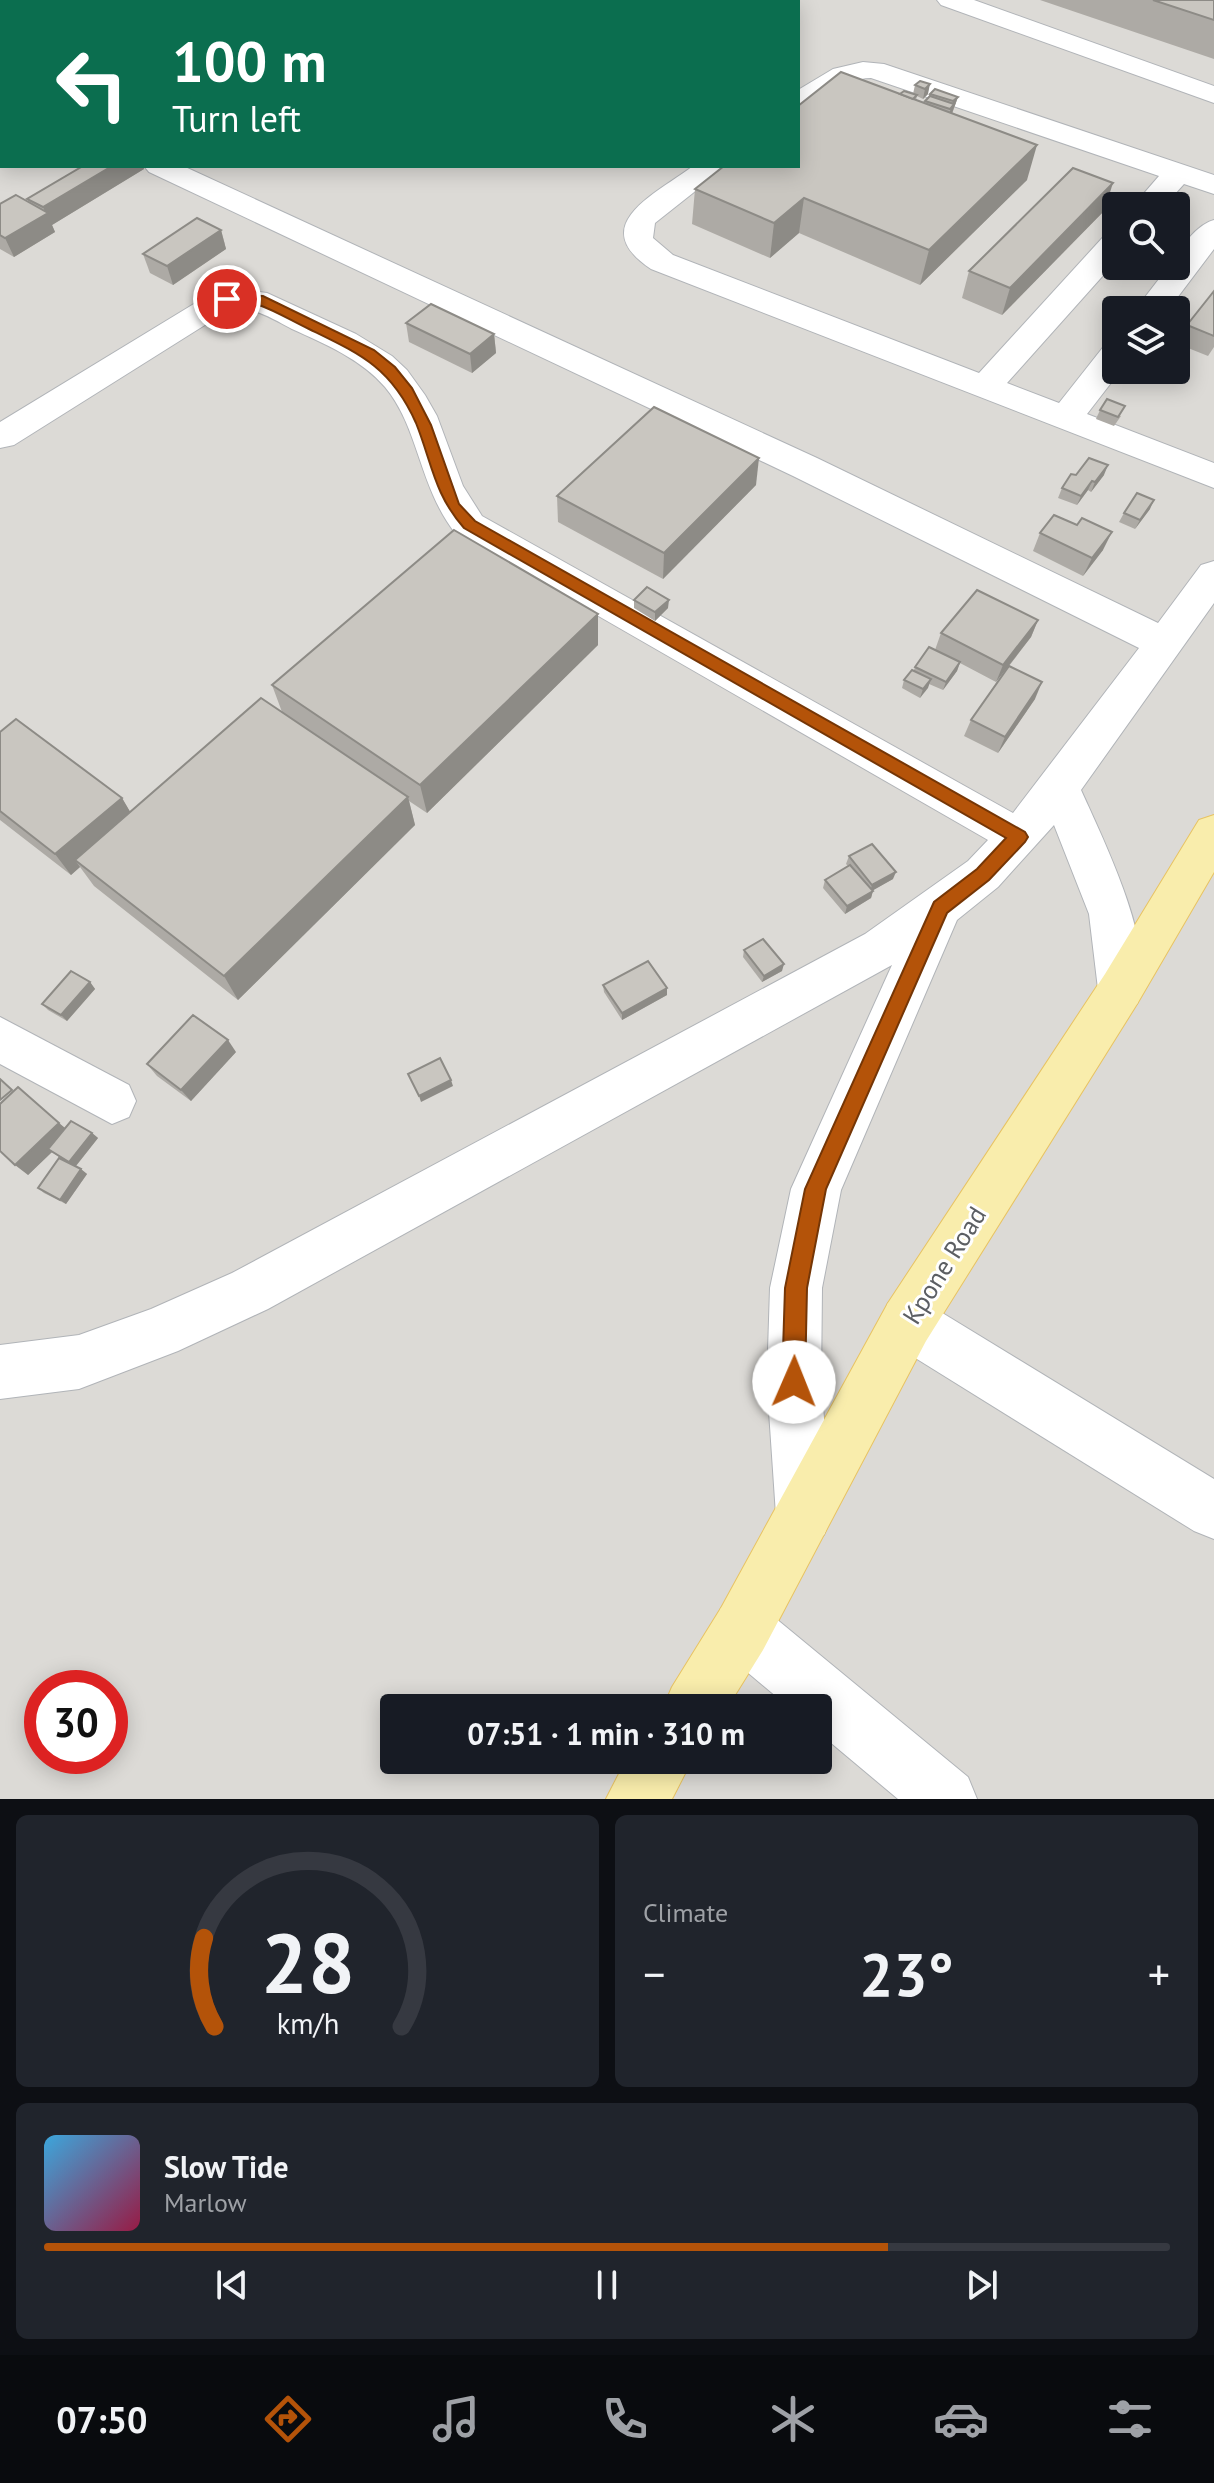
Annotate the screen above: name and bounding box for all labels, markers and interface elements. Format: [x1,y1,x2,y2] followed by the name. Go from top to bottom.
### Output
[172,25,327,97] text: 100 m
[40,32,144,136] icon: left
[172,95,301,142] text: Turn left
[1102,192,1190,384] map controls
[1102,192,1190,280] button: search
[193,265,261,333] pin
[205,277,249,321] icon: arrive
[1102,296,1190,384] button: layers
[895,1200,993,1330] street label: Kpone Road
[752,1340,836,1424] position arrow
[24,1670,128,1774] speed limit sign: 30
[467,1714,745,1753] text: 07:51 · 1 min · 310 m
[643,1896,728,1929] text: Climate
[260,1908,355,2016] text: 28
[859,1935,954,2013] text: 23°
[643,1945,665,2002] text: −
[1148,1945,1170,2002] text: +
[276,2005,339,2042] text: km/h
[164,2147,289,2186] text: Slow Tide
[164,2186,247,2219] text: Marlow
[210,2263,254,2307] icon: previous
[585,2263,629,2307] icon: pause
[960,2263,1004,2307] icon: next
[260,2391,316,2447] icon: directions
[428,2391,484,2447] icon: music
[597,2391,653,2447] icon: phone
[765,2391,821,2447] icon: climate
[933,2391,989,2447] icon: car
[1102,2391,1158,2447] icon: filters
[56,2396,148,2443] text: 07:50

